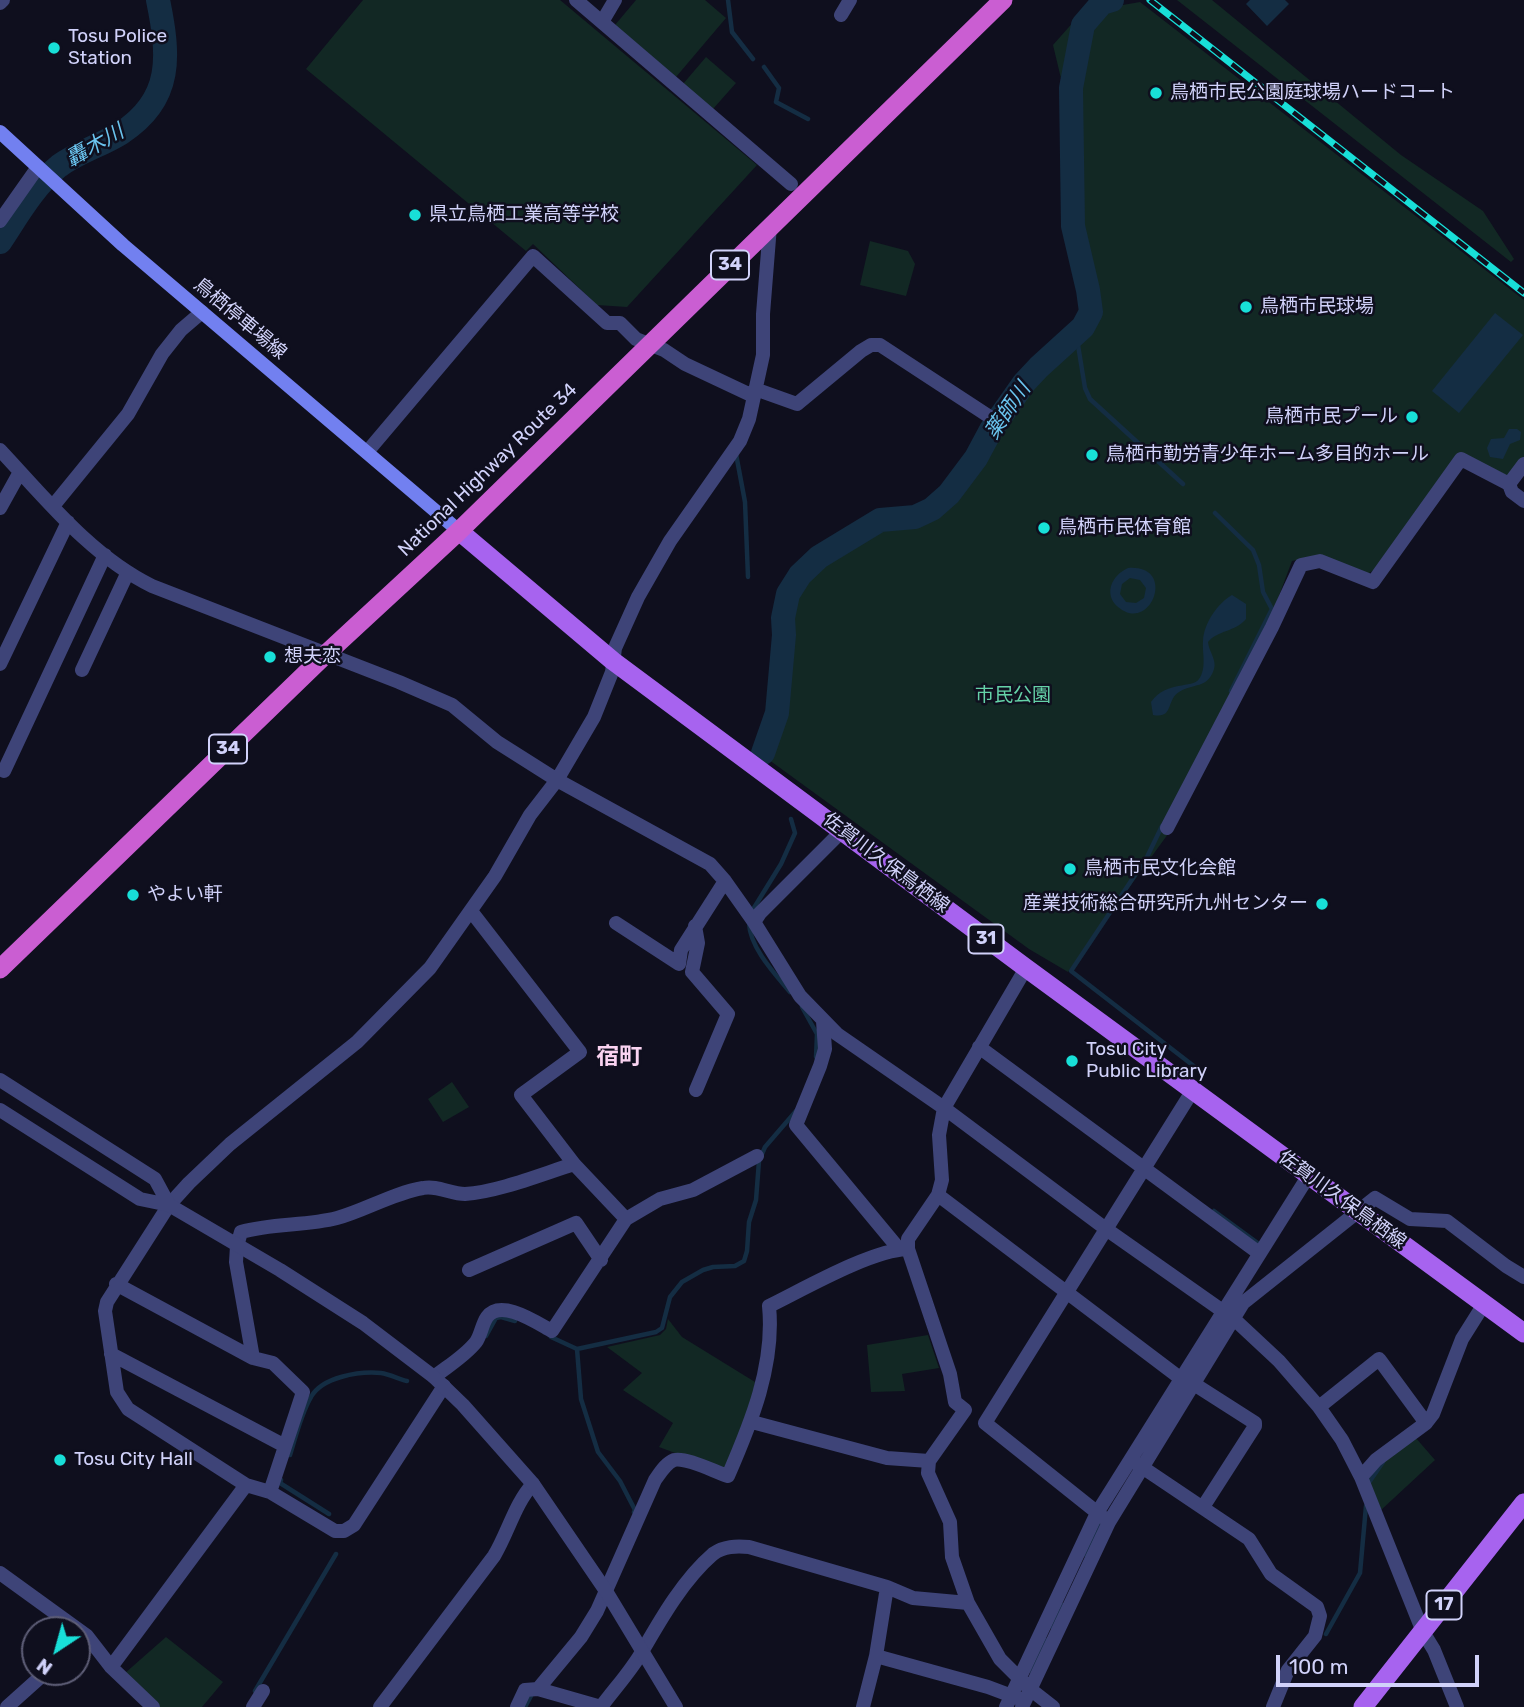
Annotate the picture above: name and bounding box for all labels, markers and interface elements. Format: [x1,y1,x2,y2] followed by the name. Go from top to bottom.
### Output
[68,26,167,70] place label: Tosu Police Station
[46,40,62,56] marker: Tosu Police Station
[1170,82,1455,104] place label: 鳥栖市民公園庭球場ハードコート
[1148,85,1164,101] marker: 鳥栖市民公園庭球場ハードコート
[61,119,129,173] water label: 轟木川
[429,204,619,226] place label: 県立鳥栖工業高等学校
[407,207,423,223] marker: 県立鳥栖工業高等学校
[711,250,749,279] road number: 34
[189,274,291,364] street label: 鳥栖停車場線
[1260,296,1374,318] place label: 鳥栖市民球場
[1238,299,1254,315] marker: 鳥栖市民球場
[980,378,1036,444] water label: 薬師川
[394,379,582,561] street label: National Highway Route 34
[1265,406,1398,428] place label: 鳥栖市民プール
[1404,409,1420,425] marker: 鳥栖市民プール
[1106,444,1429,466] place label: 鳥栖市勤労青少年ホーム多目的ホール
[1084,447,1100,463] marker: 鳥栖市勤労青少年ホーム多目的ホール
[1058,517,1191,539] place label: 鳥栖市民体育館
[1036,520,1052,536] marker: 鳥栖市民体育館
[284,646,341,668] place label: 想夫恋
[262,649,278,665] marker: 想夫恋
[975,685,1051,707] park label: 市民公園
[209,734,247,764] road number: 34
[818,808,954,918] street label: 佐賀川久保鳥栖線
[1084,858,1236,880] place label: 鳥栖市民文化会館
[1062,861,1078,877] marker: 鳥栖市民文化会館
[147,884,223,906] place label: やよい軒
[125,887,141,903] marker: やよい軒
[1023,893,1308,915] place label: 産業技術総合研究所九州センター
[1314,896,1330,912] marker: 産業技術総合研究所九州センター
[968,924,1004,954] road number: 31
[1086,1039,1207,1083] place label: Tosu City Public Library
[596,1043,642,1071] district label: 宿町
[1064,1053,1080,1069] marker: Tosu City Public Library
[1274,1146,1410,1254] street label: 佐賀川久保鳥栖線
[74,1449,193,1471] place label: Tosu City Hall
[52,1452,68,1468] marker: Tosu City Hall
[1426,1590,1462,1620] road number: 17
[21,1616,91,1686] north arrow
[1279,1640,1482,1684] scale bar
[32,1653,57,1680] text: N
[1289,1654,1348,1679] text: 100 m

